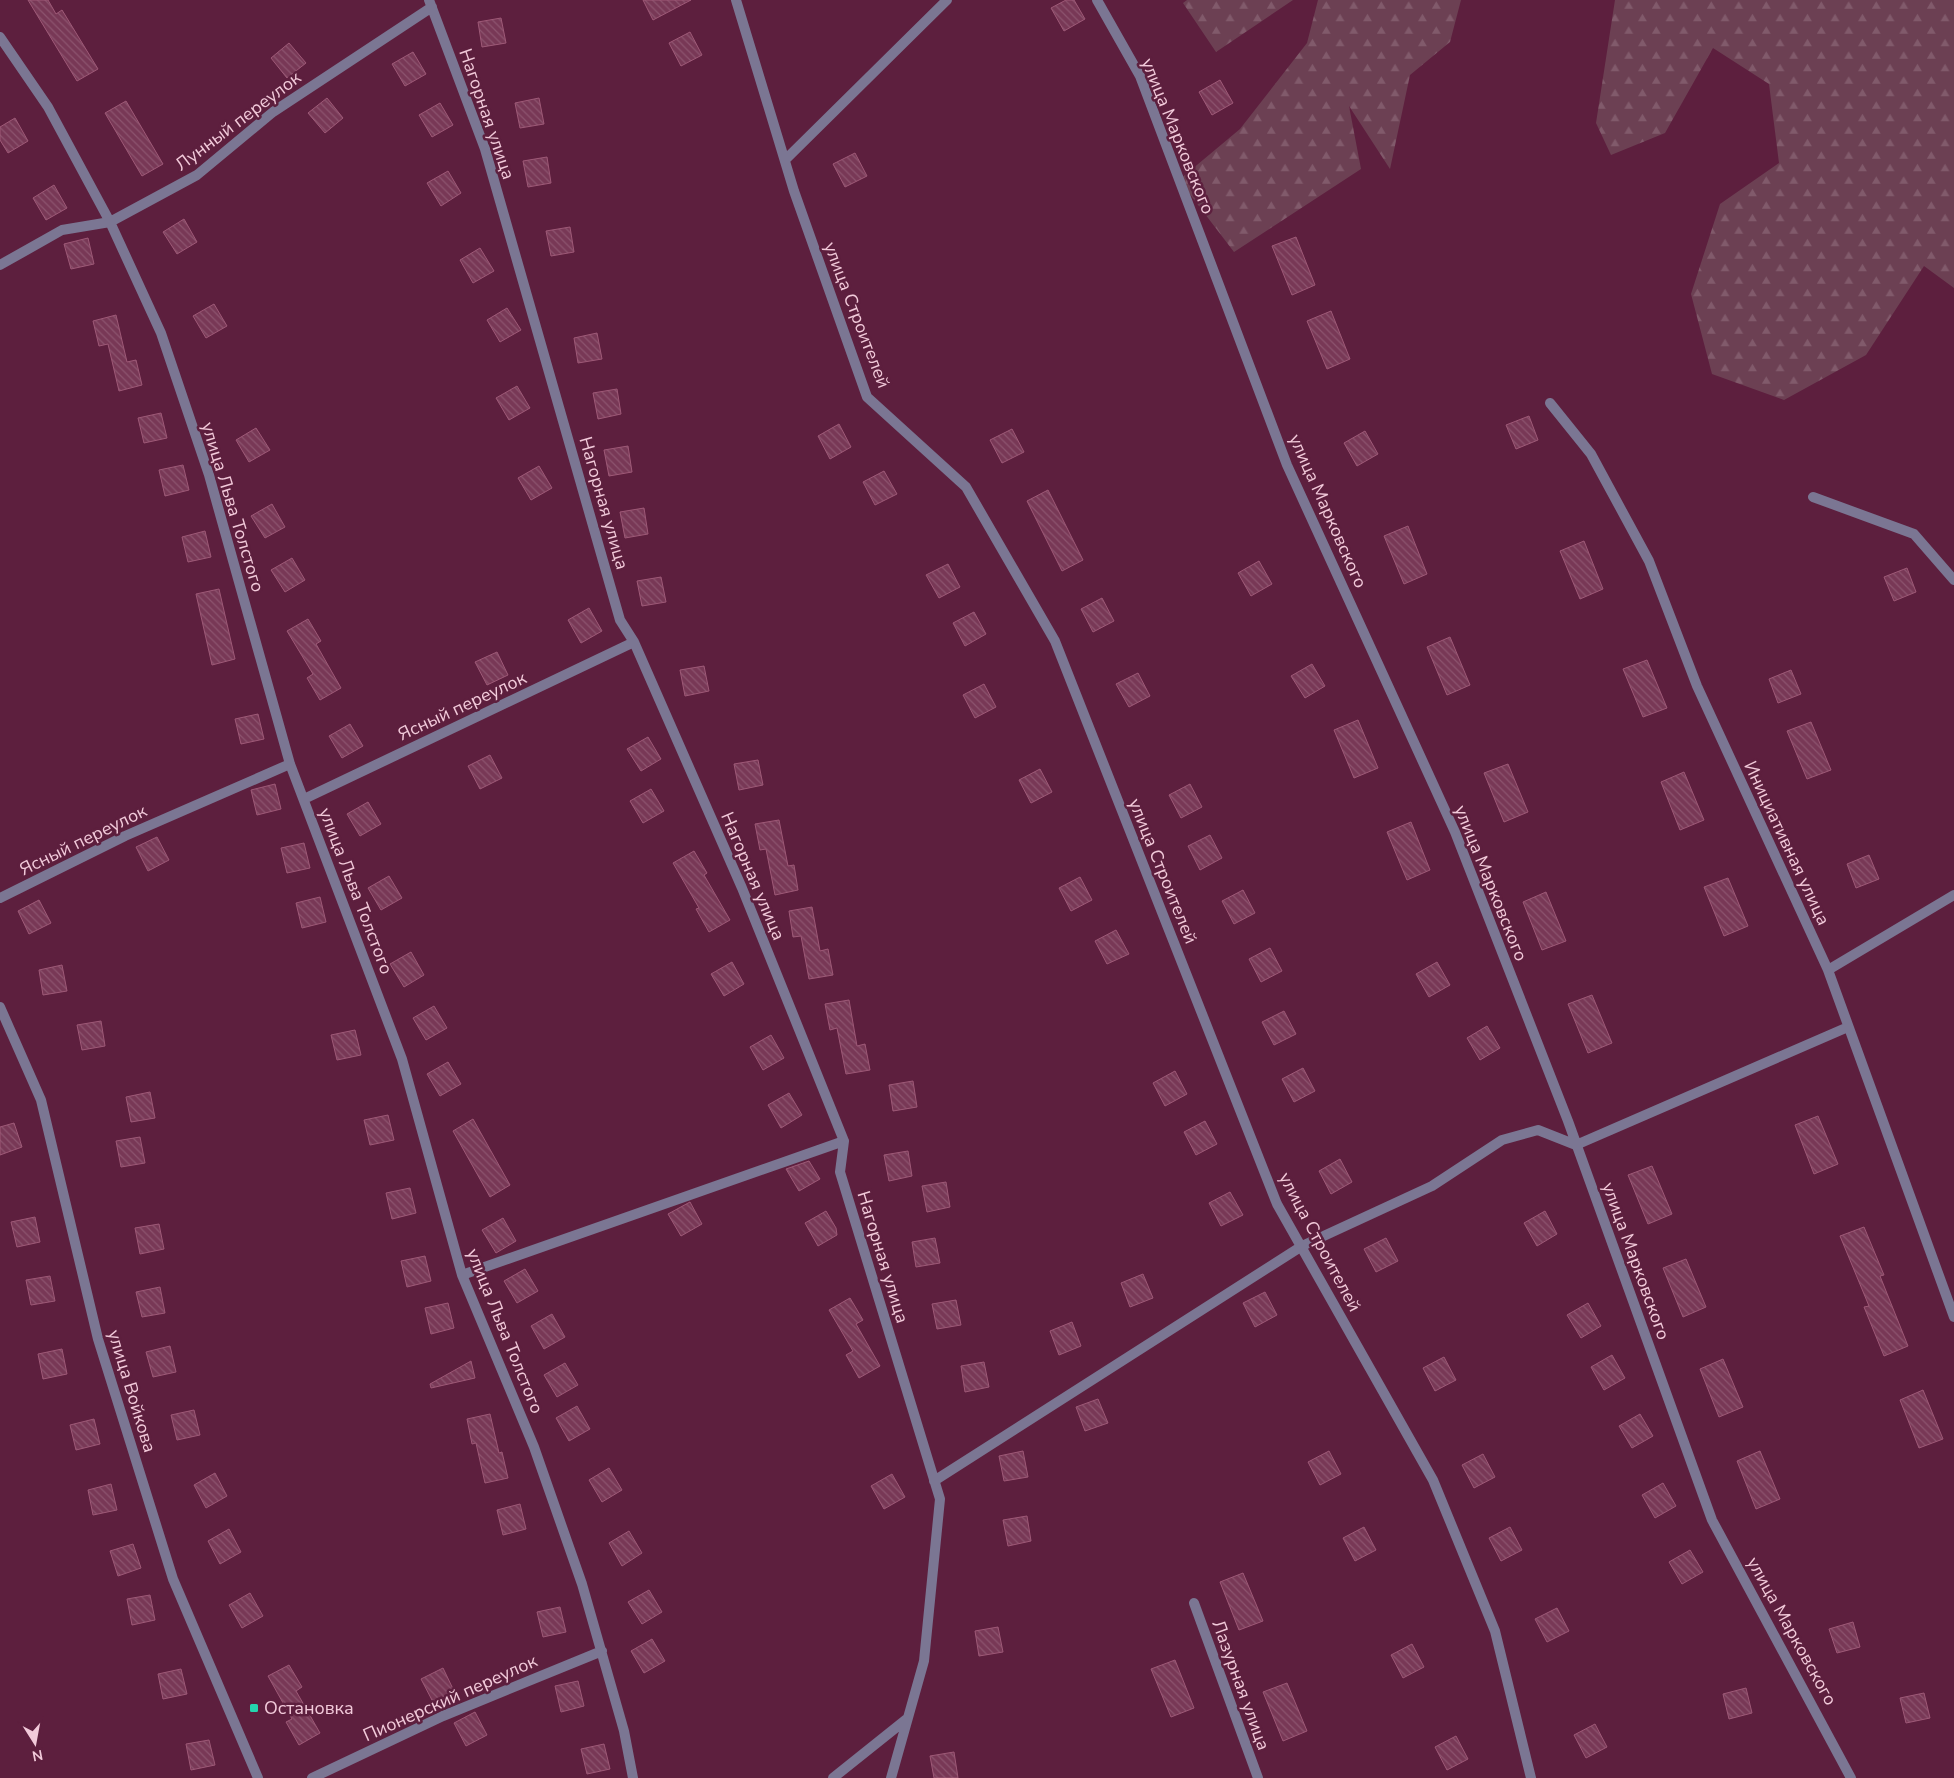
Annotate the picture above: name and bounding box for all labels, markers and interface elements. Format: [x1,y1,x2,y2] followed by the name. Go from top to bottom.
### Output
[453,45,521,183] street label: Нагорная улица
[1136,54,1220,218] street label: улица Марковского
[170,65,306,176] street label: Лунный переулок
[818,239,896,391] street label: улица Строителей
[196,419,270,595] street label: улица Льва Толстого
[1283,430,1373,592] street label: улица Марковского
[574,434,634,572] street label: Нагорная улица
[394,666,530,746] street label: Ясный переулок
[1738,757,1836,929] street label: Инициативная улица
[1123,795,1203,947] street label: улица Строителей
[15,799,151,881] street label: Ясный переулок
[1449,801,1533,965] street label: улица Марковского
[313,804,399,978] street label: улица Льва Толстого
[715,808,791,944] street label: Нагорная улица
[1273,1168,1367,1316] street label: улица Строителей
[1596,1179,1676,1343] street label: улица Марковского
[852,1188,914,1326] street label: Нагорная улица
[461,1245,549,1417] street label: улица Льва Толстого
[102,1327,162,1455] street label: улица Войкова
[1741,1552,1843,1710] street label: улица Марковского
[1206,1617,1276,1753] street label: Лазурная улица
[359,1649,541,1747] street label: Пионерский переулок
[264,1696,354,1720] place label: Остановка
[248,1702,260,1714] marker: Остановка
[10,1718,60,1768] north arrow
[30,1745,44,1766] text: N

